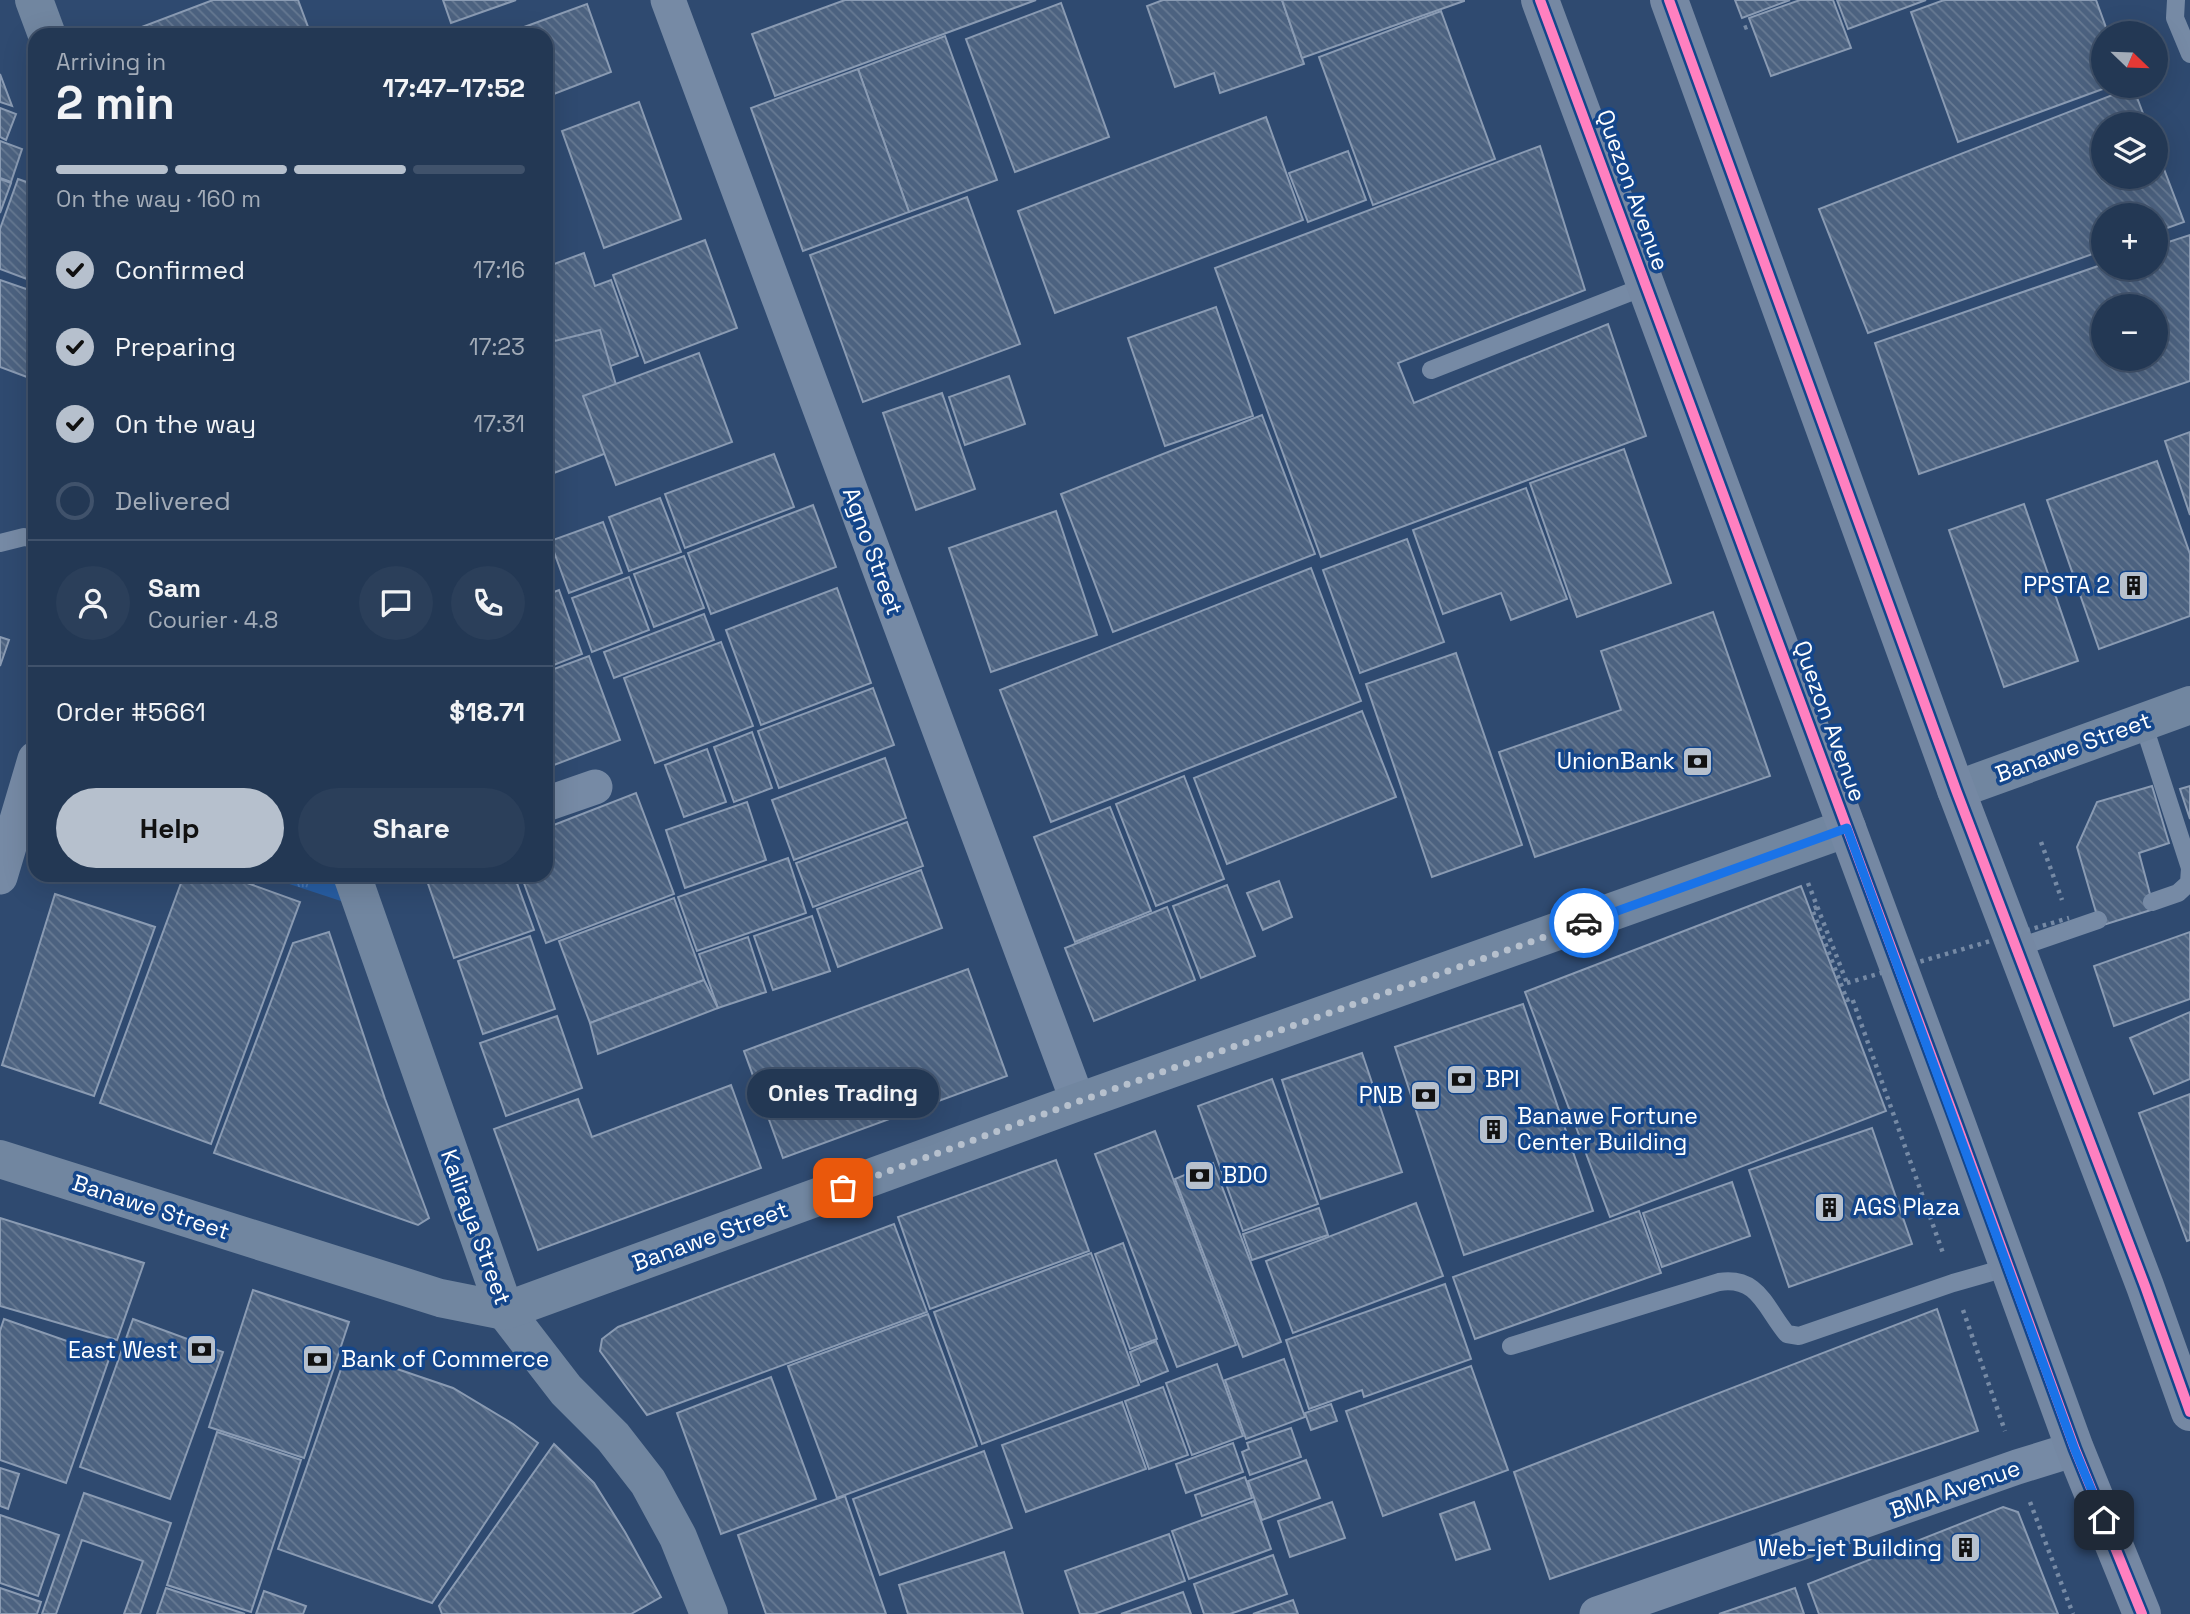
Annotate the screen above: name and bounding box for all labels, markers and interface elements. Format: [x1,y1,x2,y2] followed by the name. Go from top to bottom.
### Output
[2091,21,2168,98] north arrow
[2091,21,2168,371] map controls
[56,47,166,77] text: Arriving in
[382,71,525,105] text: 17:47–17:52
[56,74,175,132] text: 2 min
[1590,105,1676,275] street label: Quezon Avenue
[2091,112,2168,189] button: layers
[56,184,261,214] text: On the way · 160 m
[2091,203,2168,280] button: +
[56,251,94,289] icon: check
[115,253,245,287] text: Confirmed
[473,255,525,285] text: 17:16
[2091,294,2168,371] button: −
[56,328,94,366] icon: check
[115,330,236,364] text: Preparing
[469,332,525,362] text: 17:23
[56,405,94,443] icon: check
[115,407,256,441] text: On the way
[473,409,525,439] text: 17:31
[836,483,910,619] street label: Agno Street
[115,484,231,518] text: Delivered
[56,566,130,640] button: person
[359,566,433,640] button: chat
[451,566,525,640] button: phone
[2116,568,2150,602] building icon: PPSTA 2
[2023,570,2110,600] place label: PPSTA 2
[148,571,201,605] text: Sam
[148,605,278,635] text: Courier · 4.8
[1787,636,1873,806] street label: Quezon Avenue
[56,695,206,729] text: Order #5661
[449,695,525,729] text: $18.71
[1991,705,2155,789] street label: Banawe Street
[1681,744,1715,778] bank icon: UnionBank
[1557,746,1675,776] place label: UnionBank
[56,788,284,868] button: Help
[298,788,525,868] button: Share
[1549,888,1619,958] courier
[1565,904,1603,942] icon: car
[1445,1062,1479,1096] bank icon: BPI
[1485,1064,1520,1094] place label: BPI
[747,1069,939,1118] callout: Onies Trading
[768,1078,918,1108] text: Onies Trading
[1409,1078,1443,1112] bank icon: PNB
[1359,1080,1403,1110] place label: PNB
[1517,1101,1698,1157] place label: Banawe Fortune Center Building
[1477,1112,1511,1146] building icon: Banawe Fortune Center Building
[434,1145,518,1309] street label: Kaliraya Street
[813,1158,873,1218] pin
[1182,1158,1216,1192] bank icon: BDO
[1222,1160,1268,1190] place label: BDO
[69,1167,233,1247] street label: Banawe Street
[824,1169,862,1207] icon: bag
[1813,1190,1847,1224] building icon: AGS Plaza
[1853,1192,1960,1222] place label: AGS Plaza
[628,1194,792,1278] street label: Banawe Street
[184,1333,218,1367] bank icon: East West
[68,1335,178,1365] place label: East West
[301,1342,335,1376] bank icon: Bank of Commerce
[341,1344,549,1374] place label: Bank of Commerce
[1886,1453,2024,1525] street label: BMA Avenue
[2074,1490,2134,1550] pin
[2085,1501,2123,1539] icon: home
[1948,1531,1982,1565] building icon: Web-jet Building
[1758,1533,1942,1563] place label: Web-jet Building

